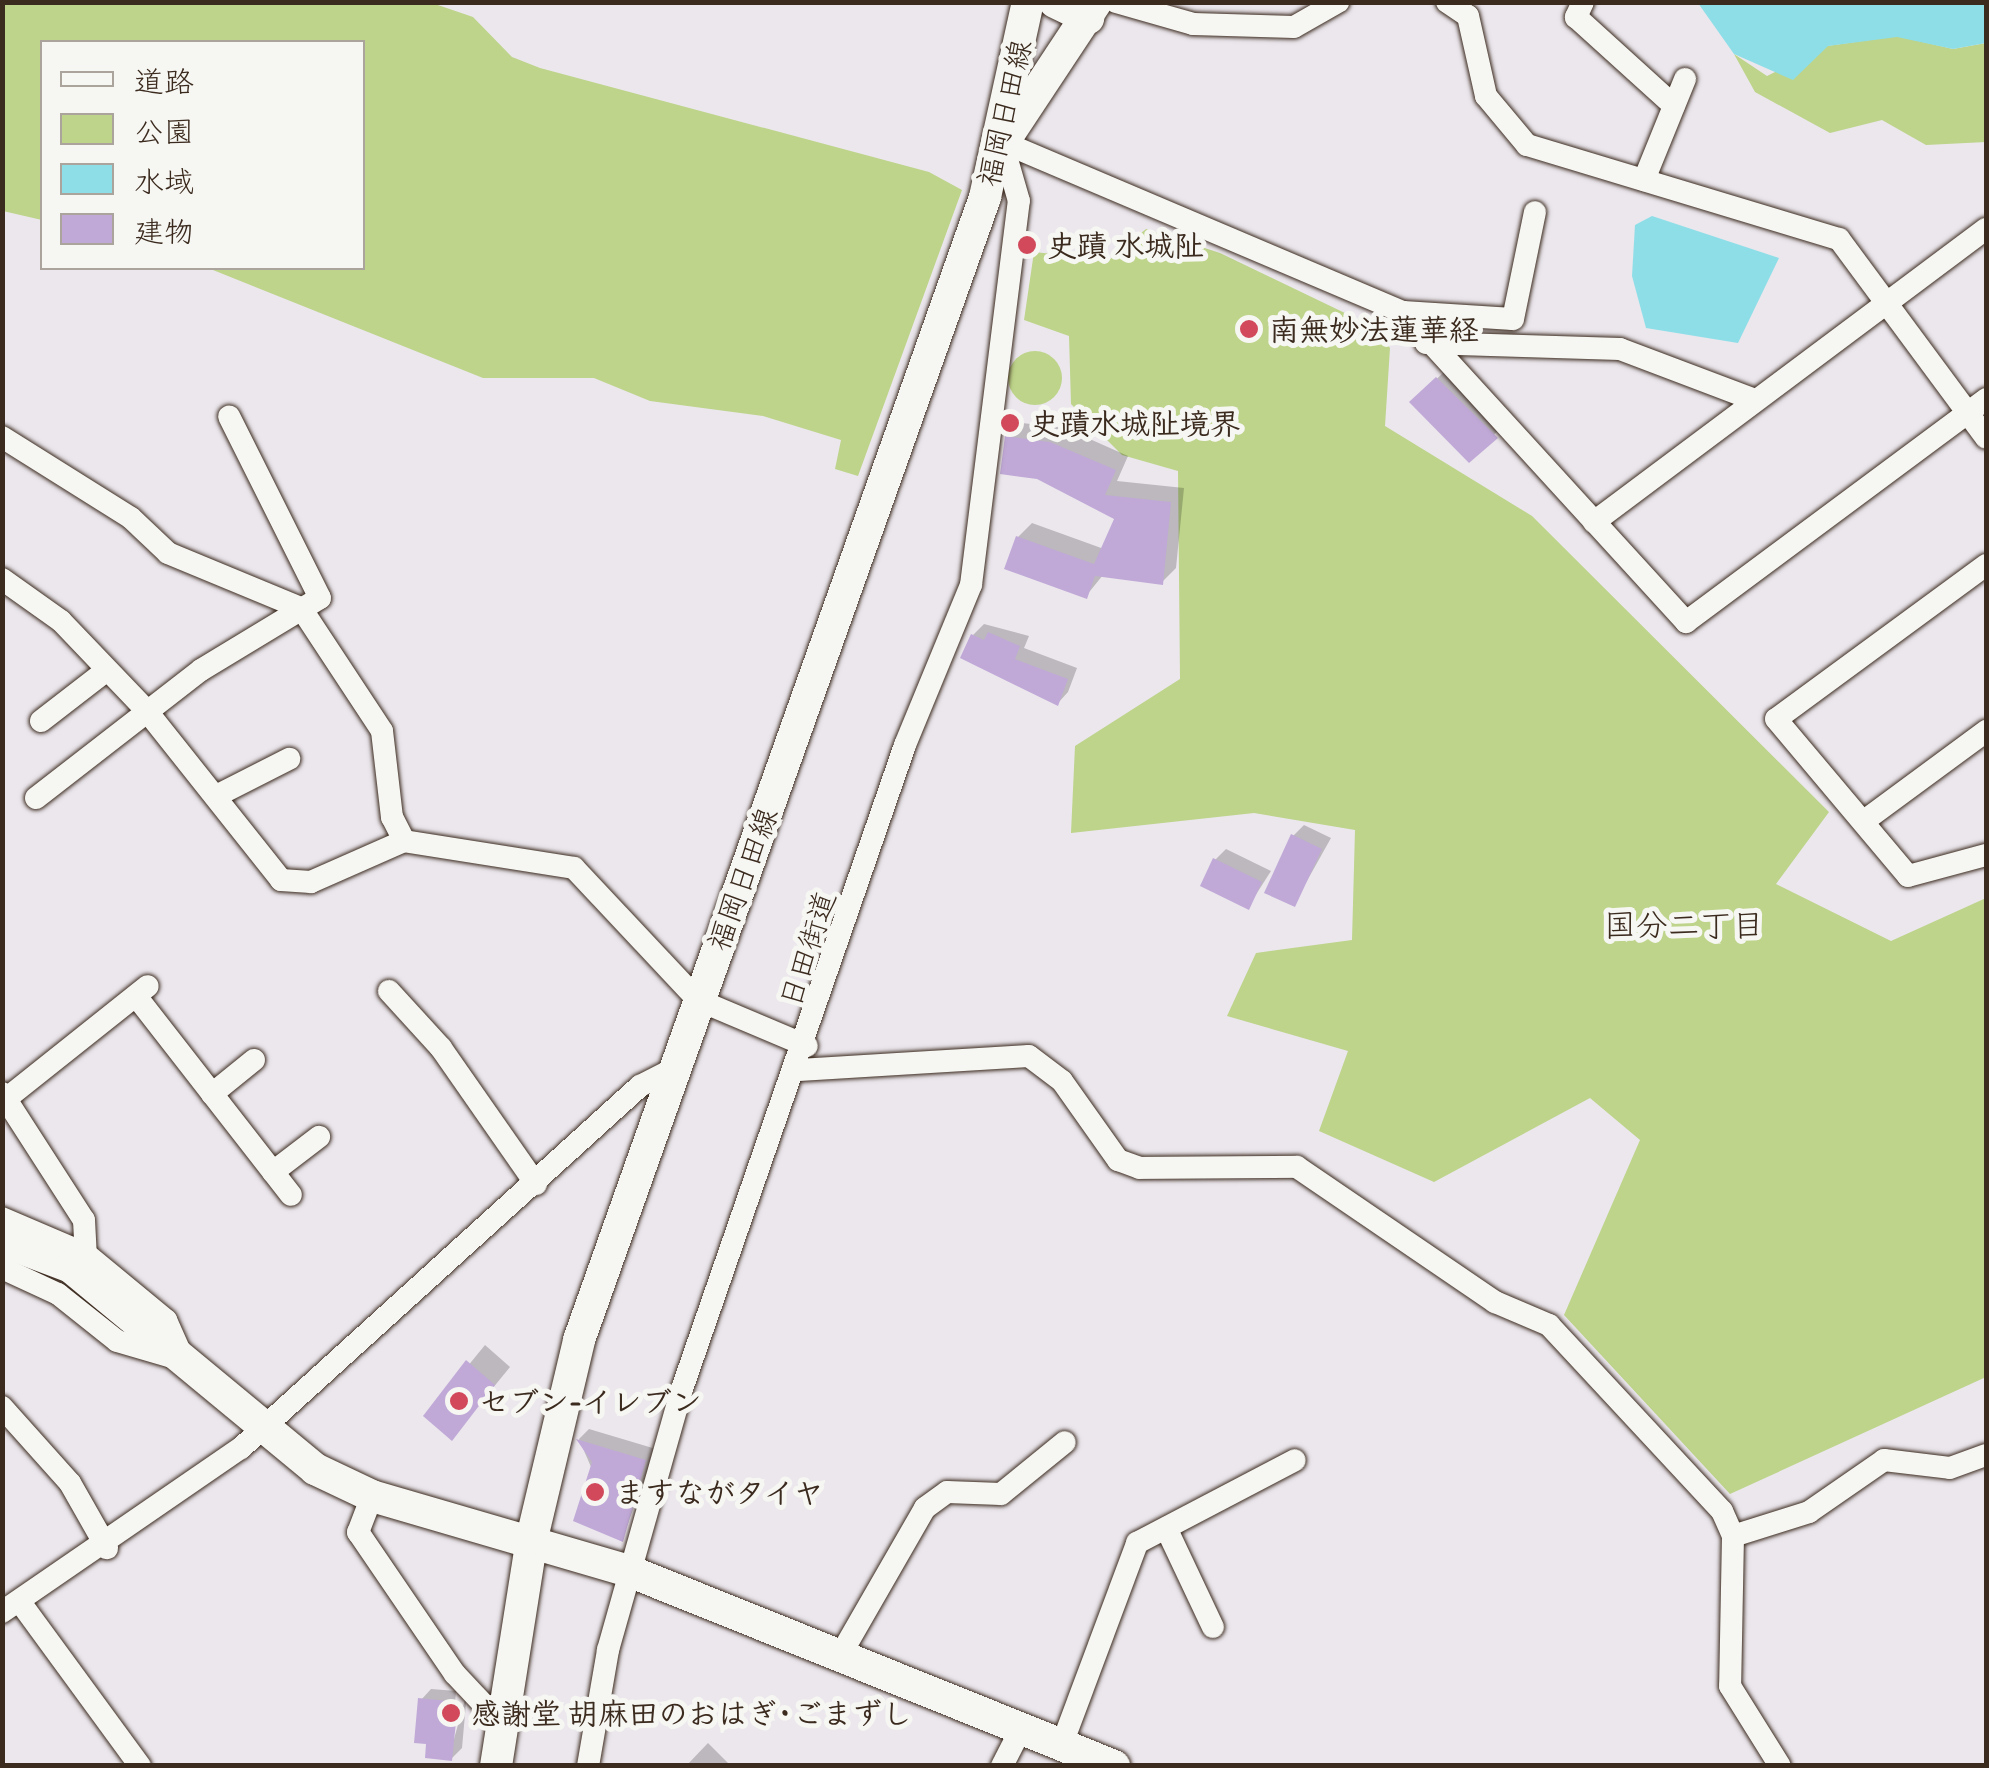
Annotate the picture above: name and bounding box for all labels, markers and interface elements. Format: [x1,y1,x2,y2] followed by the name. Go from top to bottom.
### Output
[970,36,1038,190] street label: 福岡日田線
[40,40,365,270] legend
[134,62,194,100] text: 道路
[134,112,194,150] text: 公園
[134,162,194,200] text: 水域
[134,212,194,250] text: 建物
[1047,227,1204,263] place label: 史蹟 水城阯
[1016,234,1038,256] marker: 史蹟 水城阯
[1269,311,1479,347] place label: 南無妙法蓮華経
[1238,318,1260,340] marker: 南無妙法蓮華経
[1030,405,1240,441] place label: 史蹟水城阯境界
[999,412,1021,434] marker: 史蹟水城阯境界
[699,802,785,956] street label: 福岡日田線
[771,886,843,1012] street label: 日田街道
[1604,906,1764,944] district label: 国分二丁目
[479,1383,702,1419] place label: セブン-イレブン
[448,1390,470,1412] marker: セブン-イレブン
[615,1474,825,1510] place label: ますながタイヤ
[584,1481,606,1503] marker: ますながタイヤ
[471,1695,913,1731] place label: 感謝堂 胡麻田のおはぎ･ごまずし
[440,1702,462,1724] marker: 感謝堂 胡麻田のおはぎ･ごまずし

